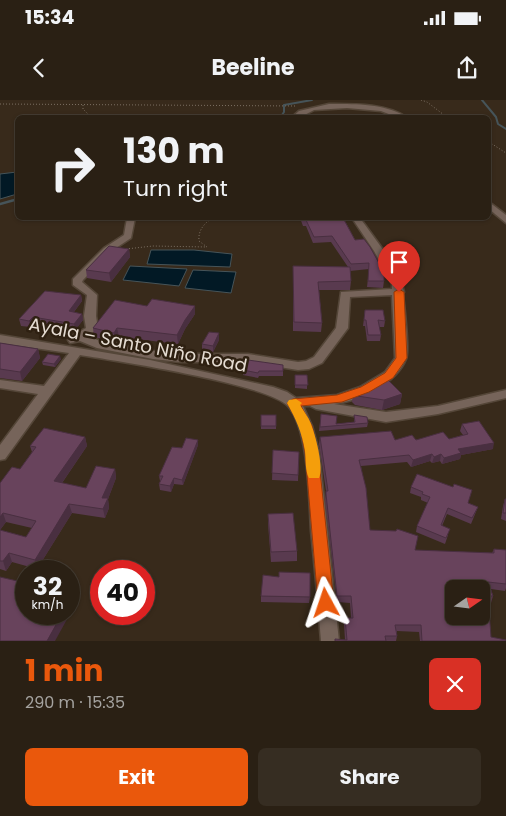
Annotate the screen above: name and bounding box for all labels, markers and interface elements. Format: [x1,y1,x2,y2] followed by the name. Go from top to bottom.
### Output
[25,4,74,31] text: 15:34
[212,52,294,83] text: Beeline
[25,54,53,82] icon: back
[453,54,481,82] icon: share
[123,126,225,175] text: 130 m
[40,135,105,200] icon: right
[123,173,228,204] text: Turn right
[378,241,420,292] pin
[385,248,413,276] icon: arrive
[27,311,249,378] street label: Ayala – Santo Niño Road
[90,560,155,625] speed limit sign: 40
[33,569,62,604] text: 32
[299,576,351,628] position arrow
[445,580,490,625] north arrow
[445,580,490,625] map controls
[32,596,63,613] text: km/h
[25,649,103,692] text: 1 min
[429,658,481,710] button: close
[25,691,125,714] text: 290 m · 15:35
[25,748,248,806] button: Exit
[258,748,481,806] button: Share

